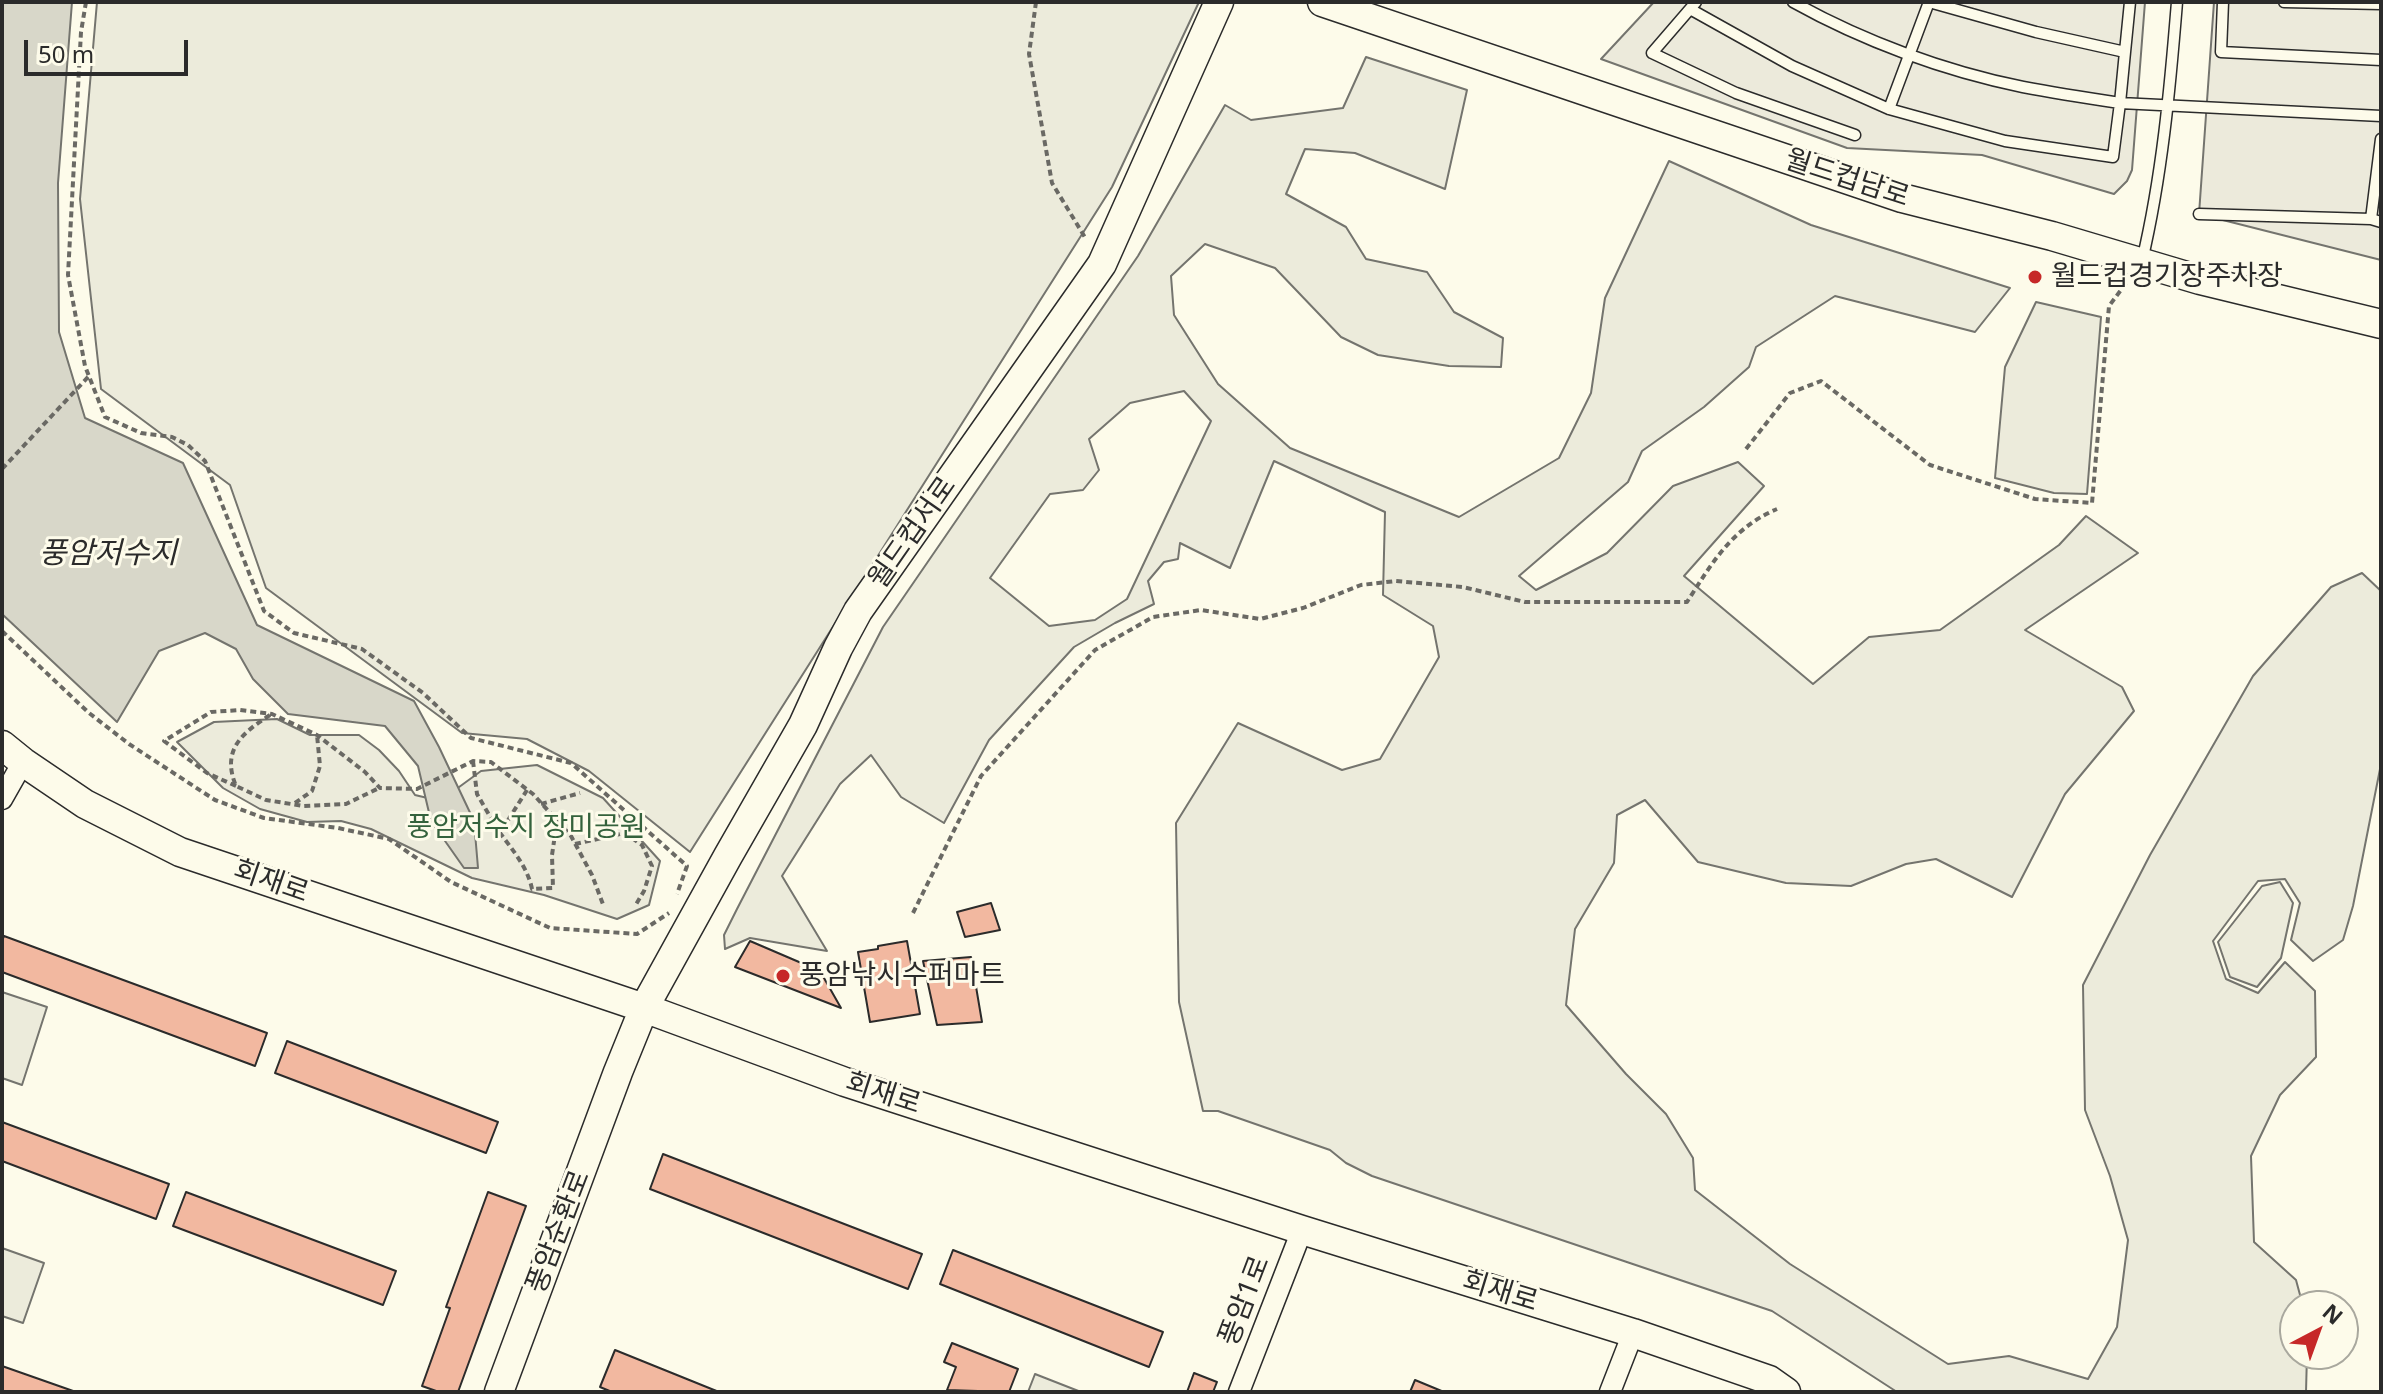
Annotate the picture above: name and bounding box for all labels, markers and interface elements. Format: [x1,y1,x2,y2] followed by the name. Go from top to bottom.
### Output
[28,24,192,74] scale bar
[38,37,94,70] text: 50 m
[1781,143,1913,215] street label: 월드컵남로
[2051,260,2283,294] place label: 월드컵경기장주차장
[2026,268,2044,286] marker: 월드컵경기장주차장
[862,471,964,595] street label: 월드컵서로
[39,536,177,572] water label: 풍암저수지
[406,811,646,845] park label: 풍암저수지 장미공원
[229,854,313,910] street label: 회재로
[799,959,1005,993] place label: 풍암낚시수퍼마트
[774,967,792,985] marker: 풍암낚시수퍼마트
[841,1066,925,1122] street label: 회재로
[520,1166,598,1298] street label: 풍암순환로
[1213,1251,1277,1351] street label: 풍암1로
[1458,1265,1542,1319] street label: 회재로
[2279,1290,2359,1370] north arrow
[2317,1296,2350,1331] text: N

